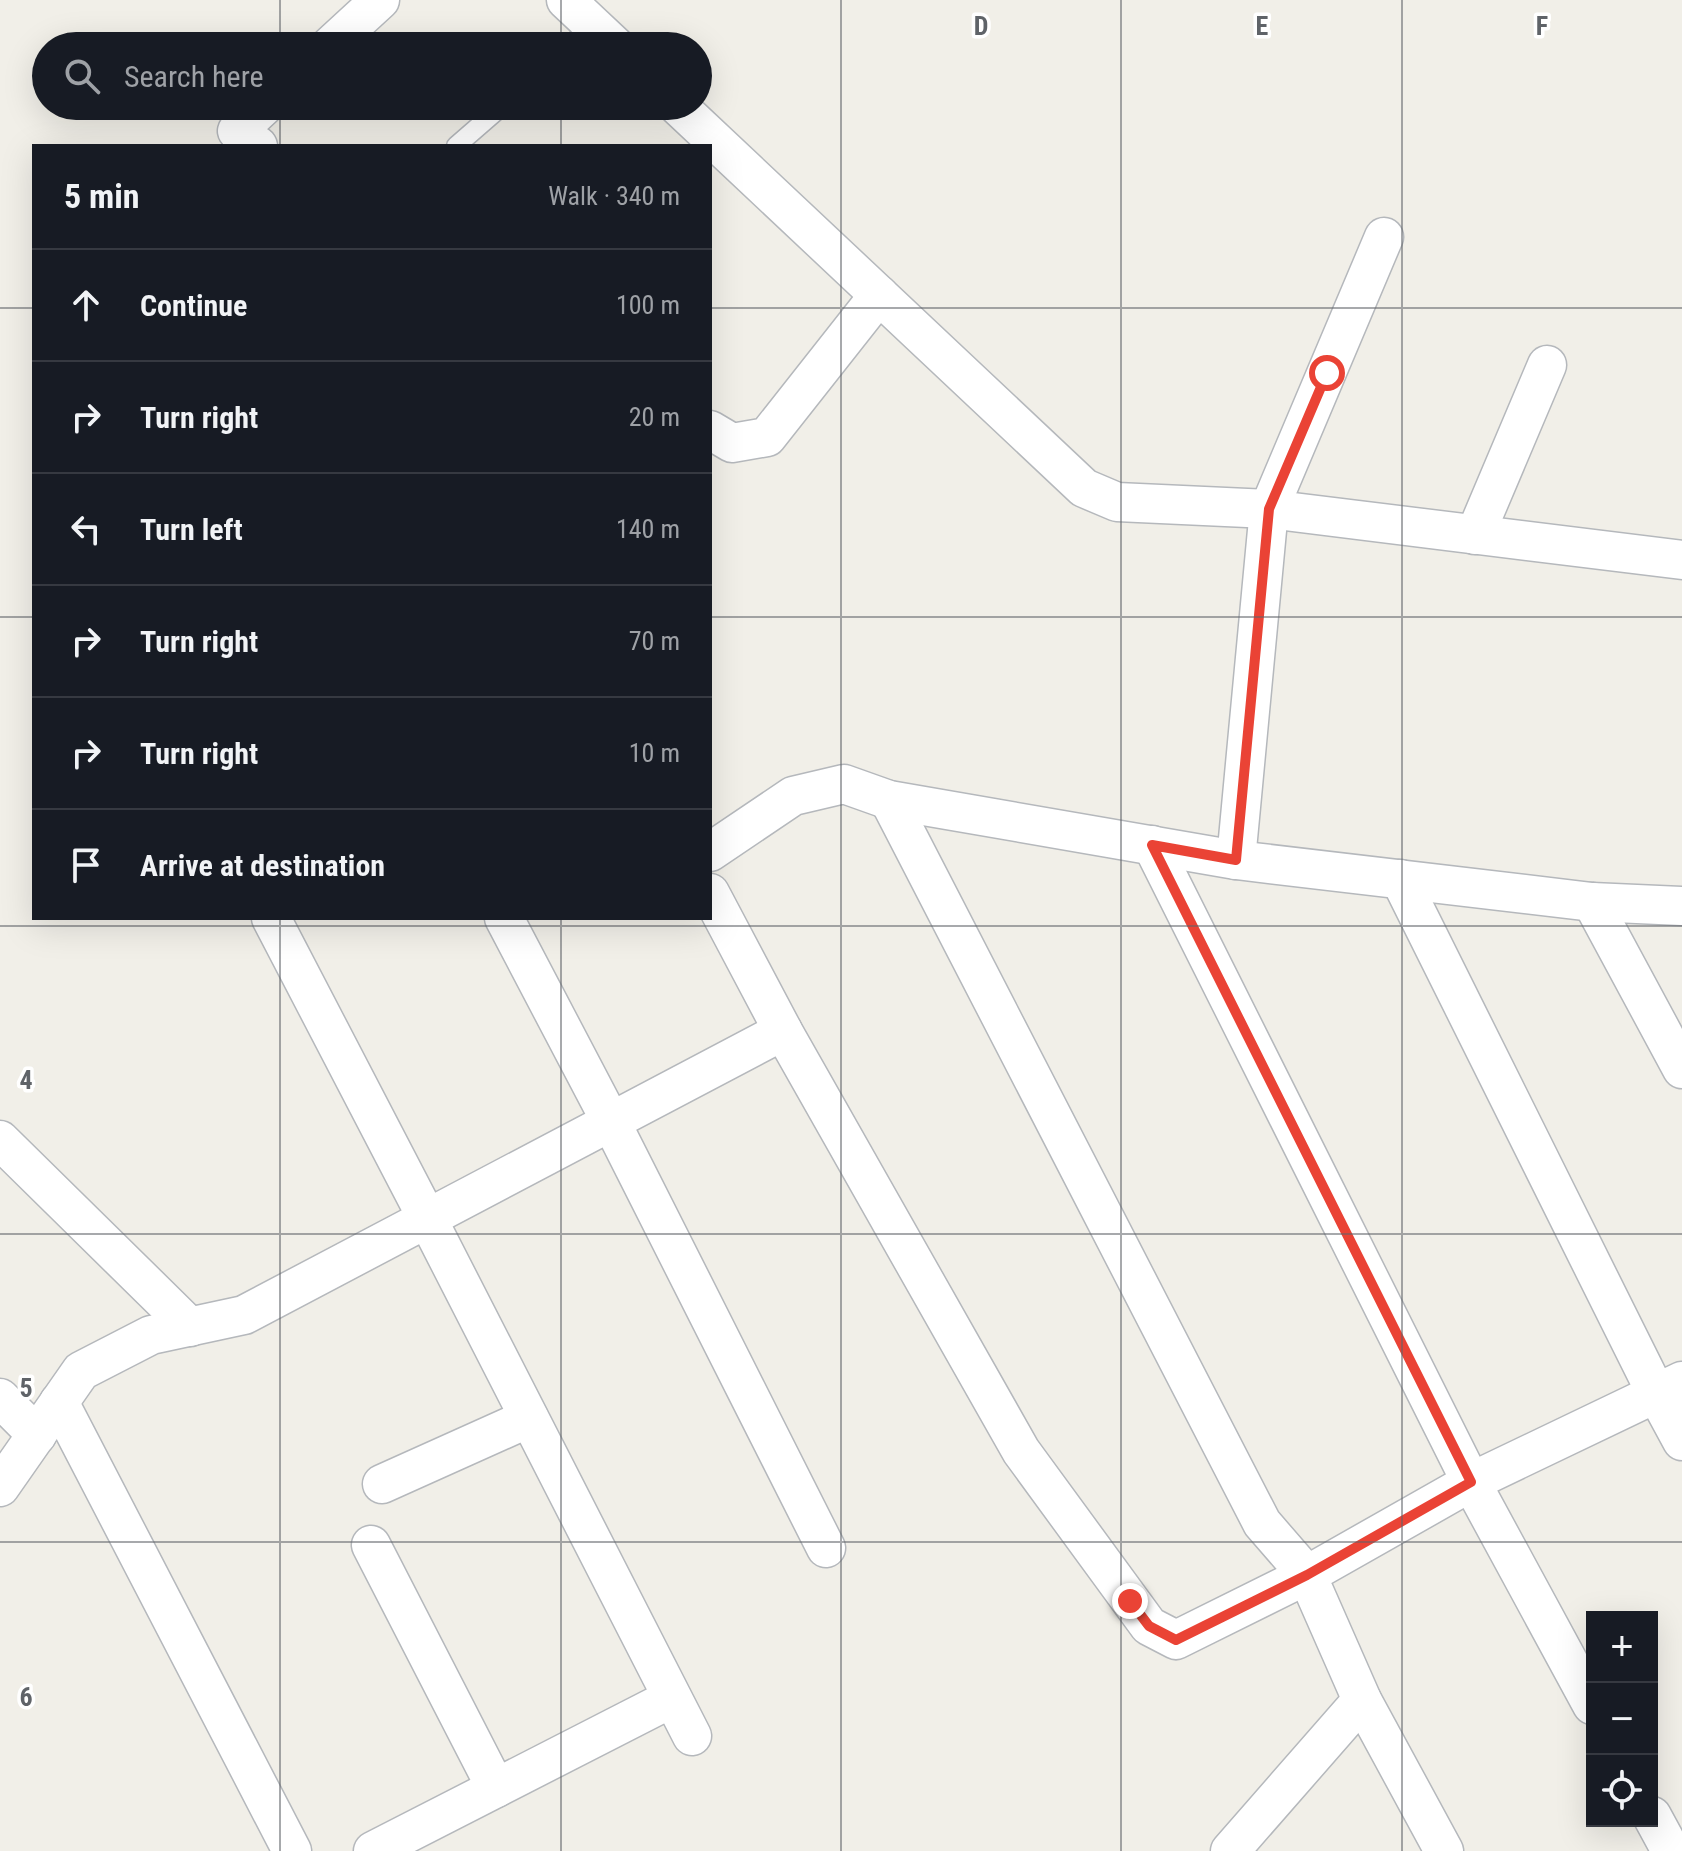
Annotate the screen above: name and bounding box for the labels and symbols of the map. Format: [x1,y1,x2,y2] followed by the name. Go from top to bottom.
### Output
[974,11,988,41] text: D
[1256,11,1269,41] text: E
[1536,11,1548,41] text: F
[1309,355,1345,391] route start
[19,1065,33,1095] text: 4
[19,1373,33,1403] text: 5
[1112,1583,1148,1619] route end
[19,1682,33,1712] text: 6

